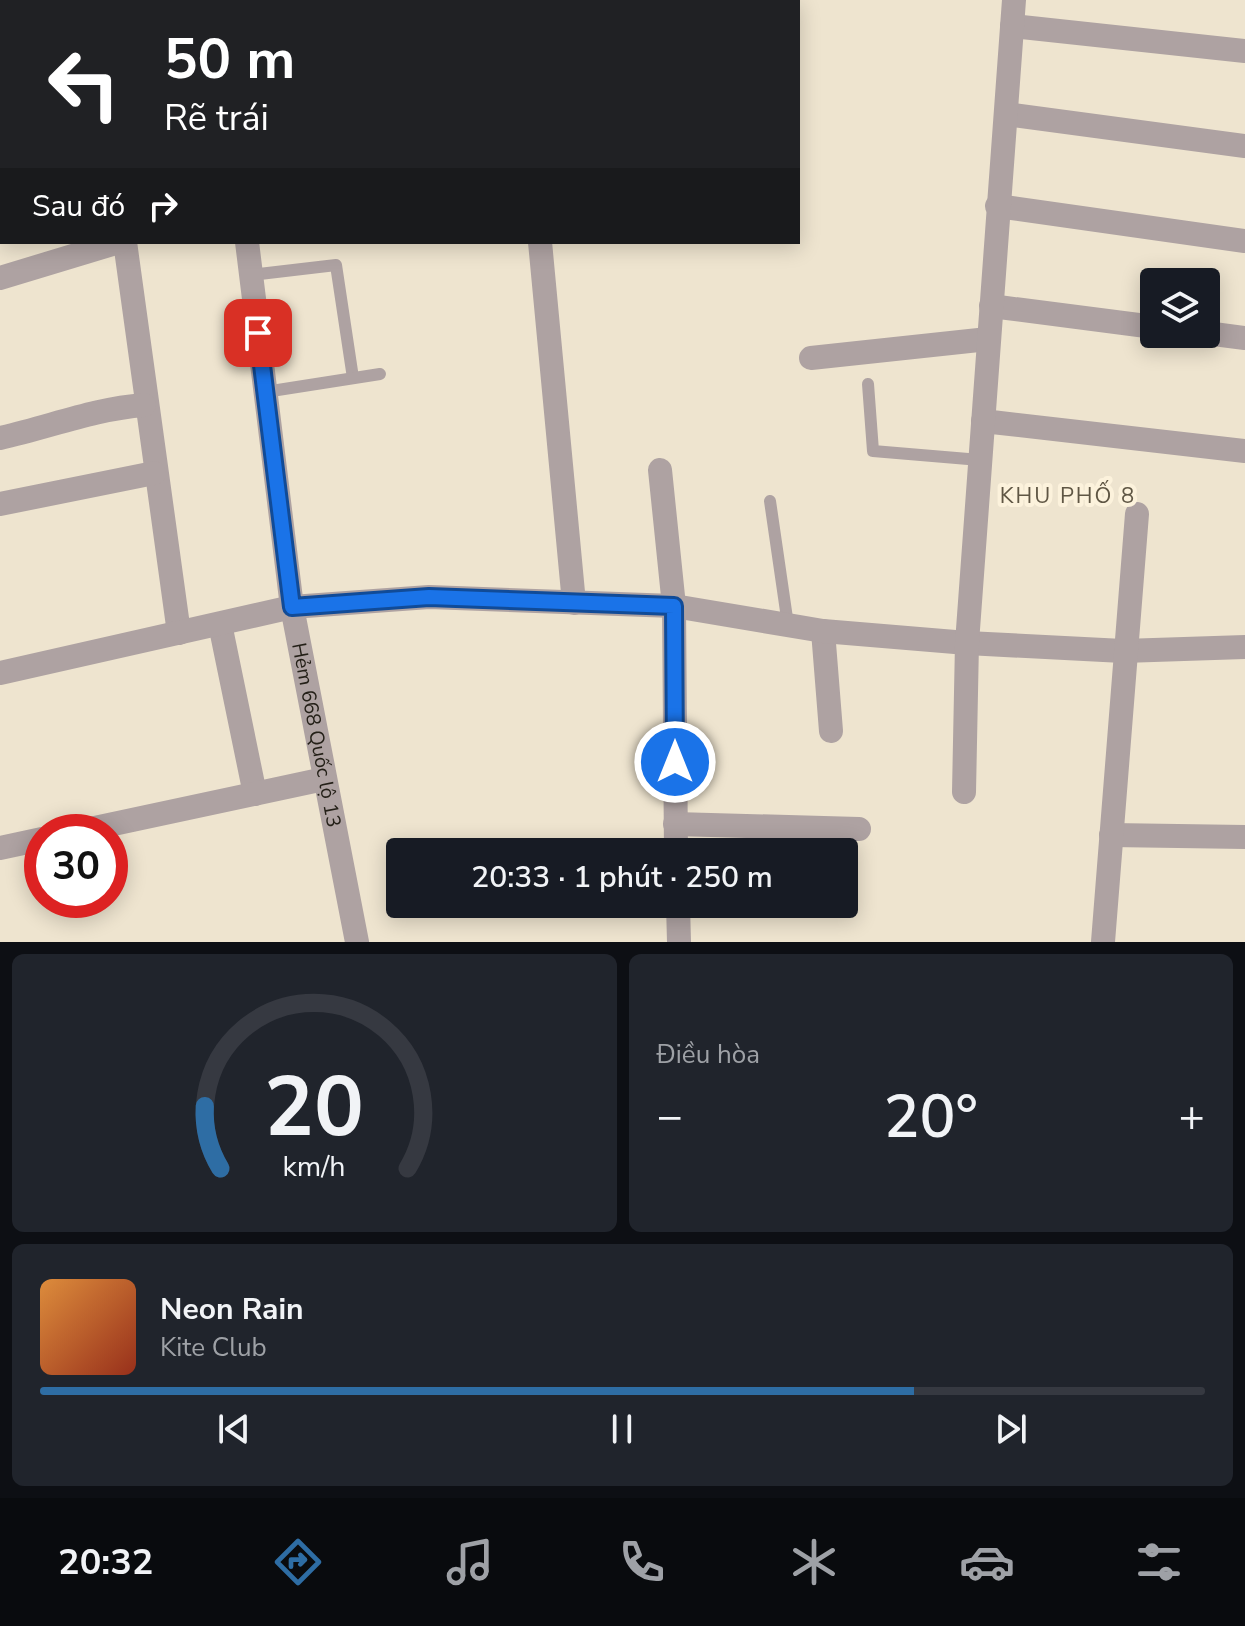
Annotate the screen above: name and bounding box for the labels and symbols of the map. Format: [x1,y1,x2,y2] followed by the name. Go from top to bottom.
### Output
[224,299,292,367] pin
[1000,480,1136,511] district label: KHU PHỐ 8
[285,640,347,830] street label: Hẻm 668 Quốc lộ 13
[633,720,717,804] position arrow
[24,814,128,918] speed limit sign: 30

